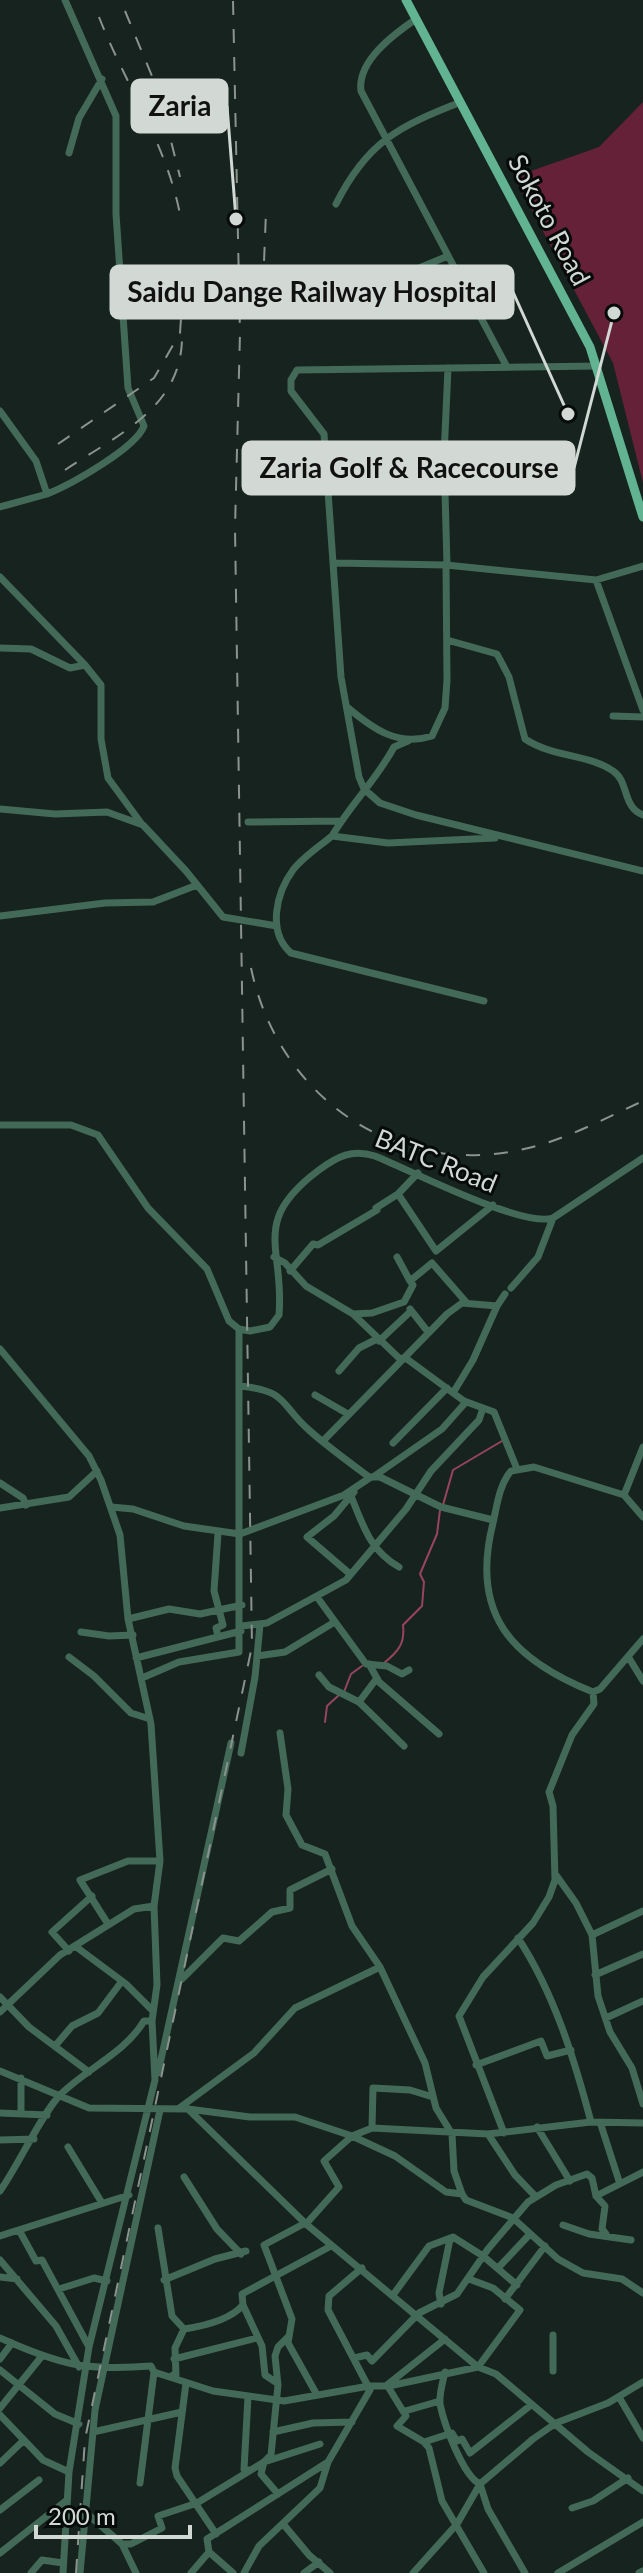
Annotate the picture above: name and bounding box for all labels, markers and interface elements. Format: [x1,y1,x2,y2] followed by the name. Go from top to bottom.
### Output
[132,80,227,132] callout: Zaria
[149,88,211,122] text: Zaria
[502,148,598,291] street label: Sokoto Road
[111,266,513,318] callout: Saidu Dange Railway Hospital
[127,274,497,308] text: Saidu Dange Railway Hospital
[243,442,574,494] callout: Zaria Golf & Racecourse
[259,450,559,484] text: Zaria Golf & Racecourse
[371,1121,502,1199] street label: BATC Road
[36,2489,190,2539] scale bar
[48,2501,116,2530] text: 200 m

